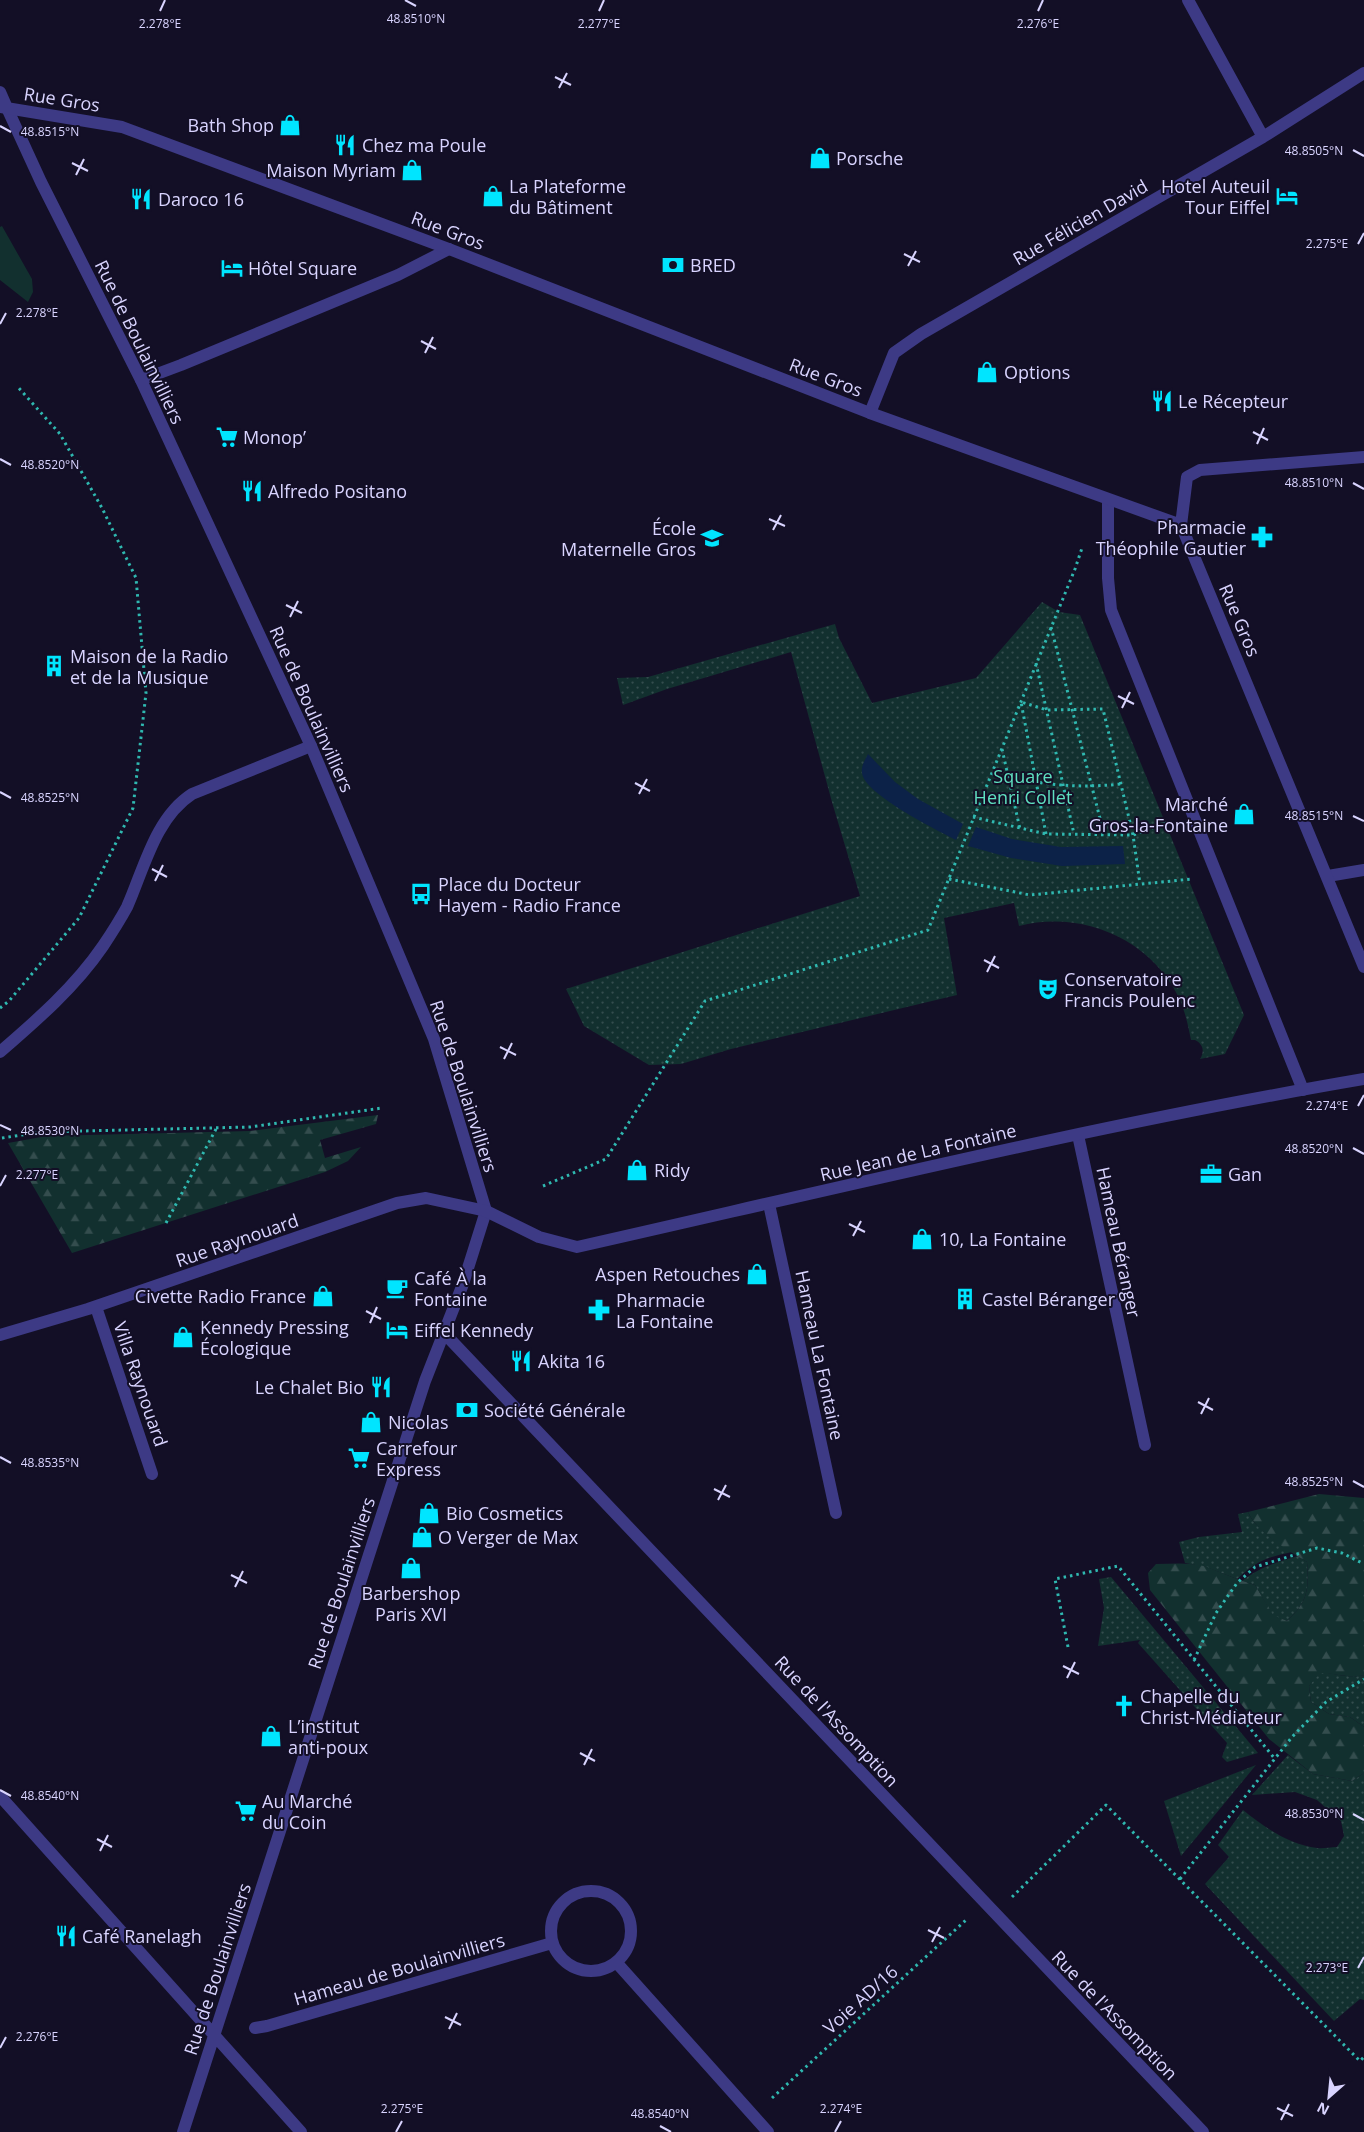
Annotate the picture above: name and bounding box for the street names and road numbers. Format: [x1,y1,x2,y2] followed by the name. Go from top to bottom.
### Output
[22,81,102,117] street label: Rue Gros
[1008,174,1152,270] street label: Rue Félicien David
[408,205,488,255] street label: Rue Gros
[90,256,190,428] street label: Rue de Boulainvilliers
[786,352,866,402] street label: Rue Gros
[1214,580,1266,660] street label: Rue Gros
[265,622,359,796] street label: Rue de Boulainvilliers
[425,997,503,1175] street label: Rue de Boulainvilliers
[818,1118,1018,1186] street label: Rue Jean de La Fontaine
[1091,1165,1147,1320] street label: Hameau Béranger
[172,1208,302,1272] street label: Rue Raynouard
[790,1268,850,1442] street label: Hameau La Fontaine
[108,1318,174,1450] street label: Villa Raynouard
[302,1494,380,1672] street label: Rue de Boulainvilliers
[770,1650,904,1792] street label: Rue de l'Assomption
[178,1880,256,2058] street label: Rue de Boulainvilliers
[291,1927,507,2011] street label: Hameau de Boulainvilliers
[1047,1945,1183,2085] street label: Rue de l'Assomption
[818,1959,902,2039] street label: Voie AD/16

